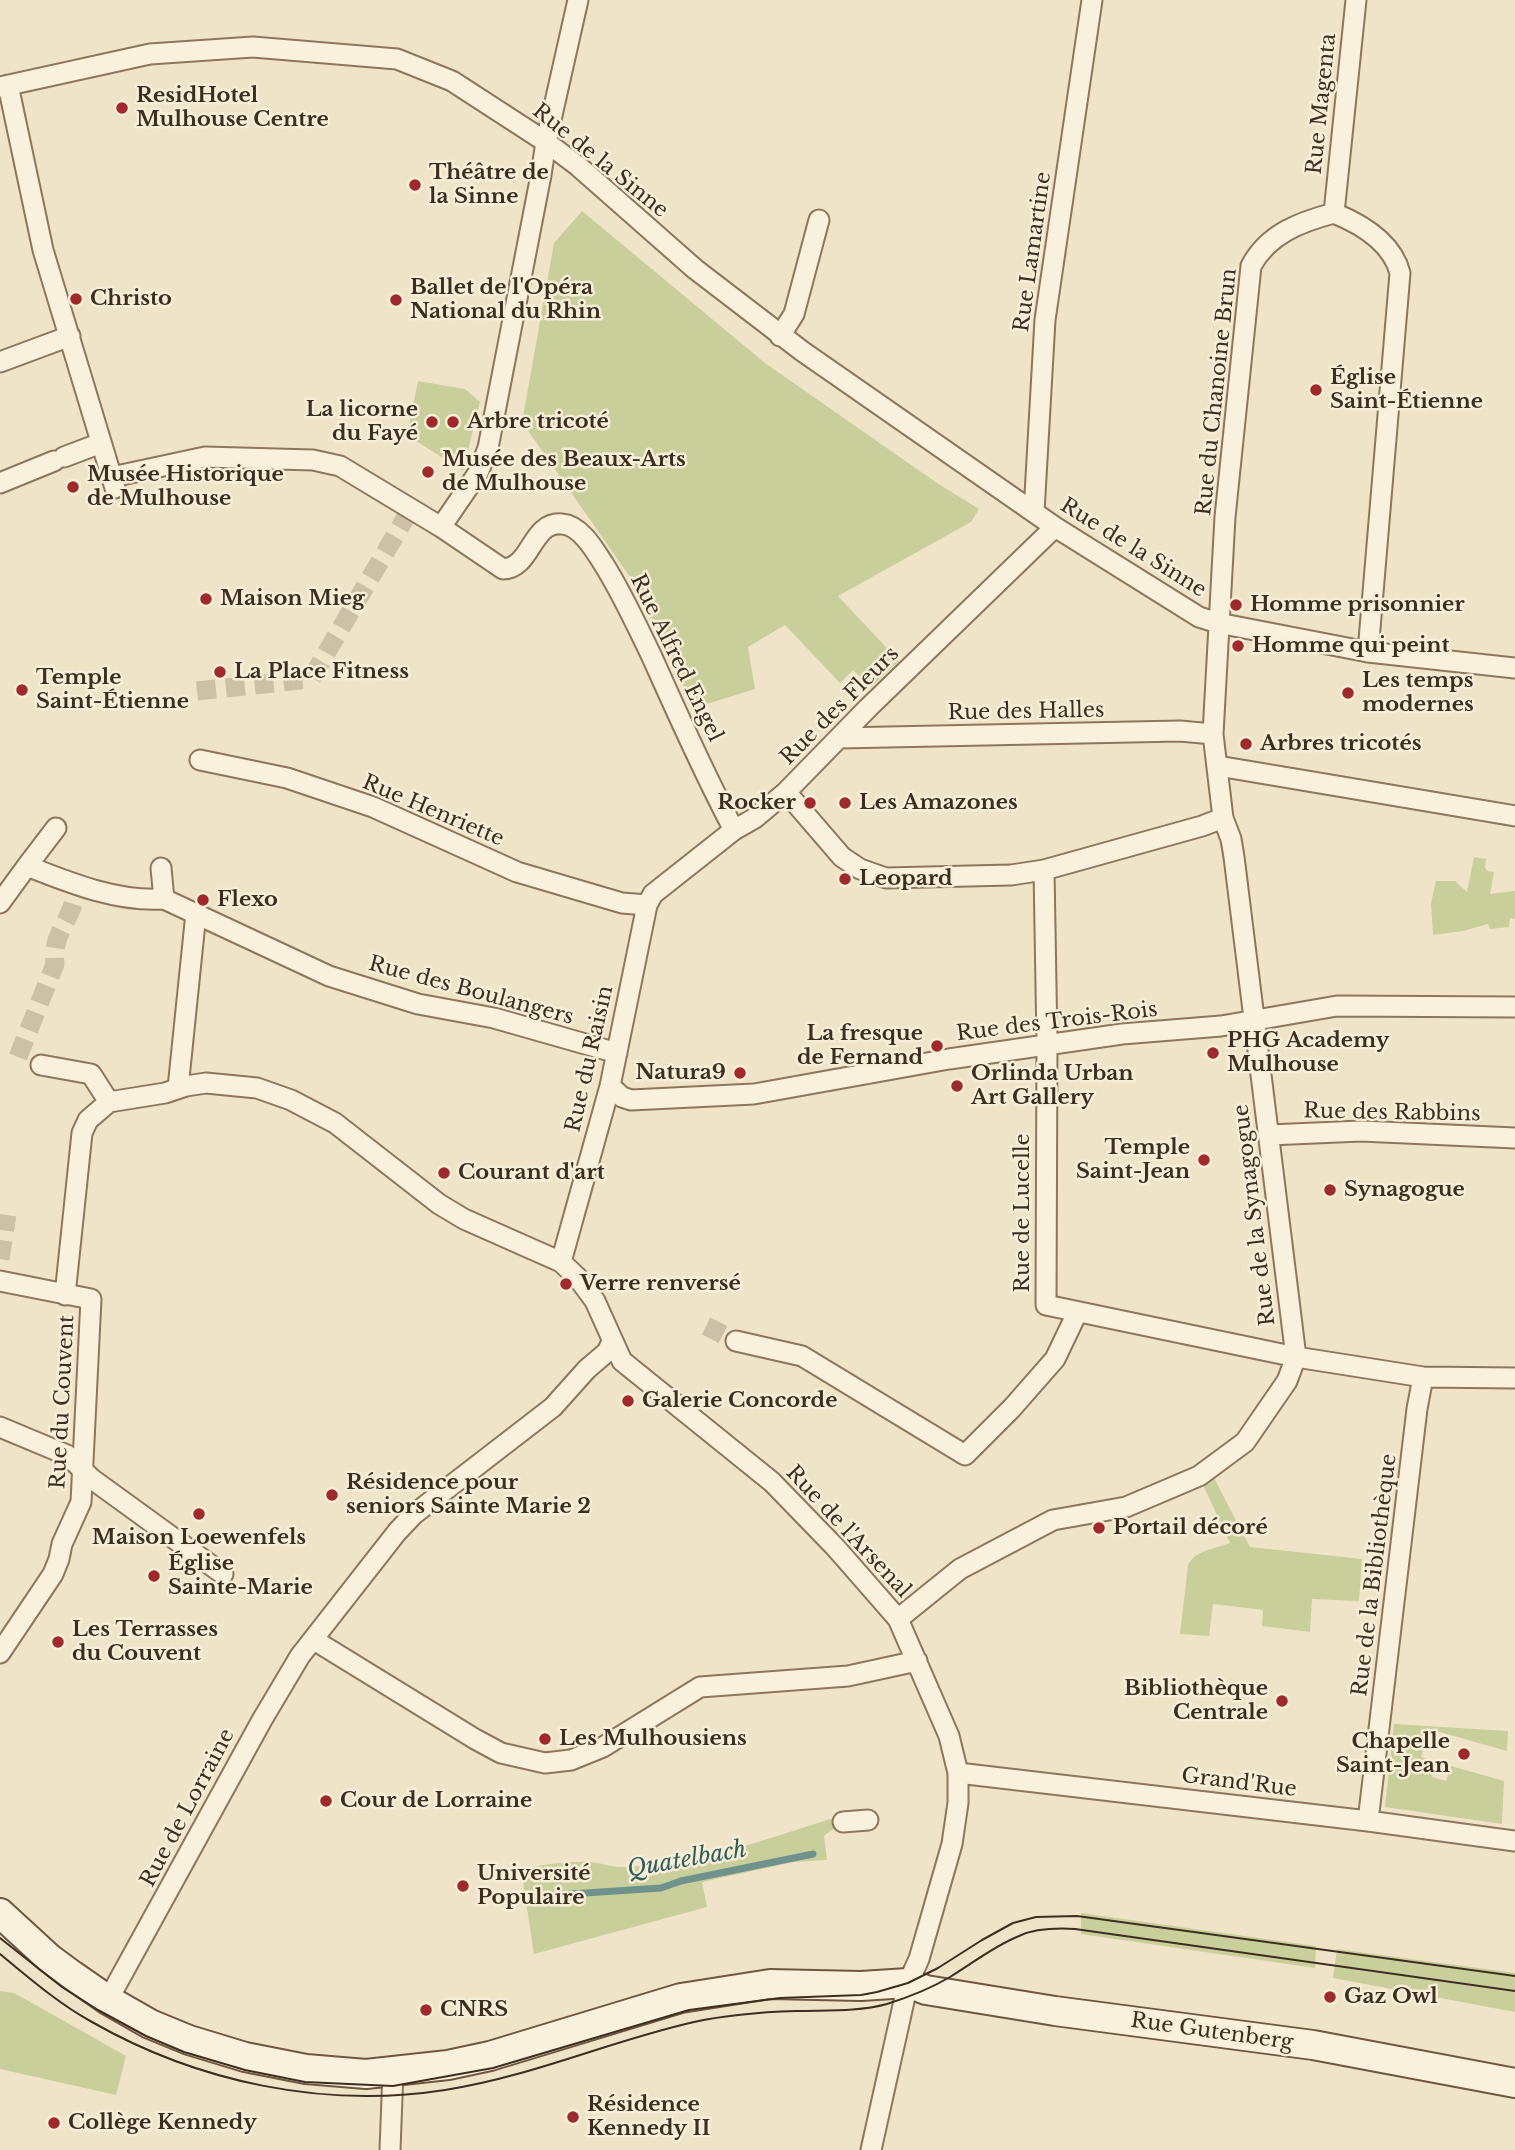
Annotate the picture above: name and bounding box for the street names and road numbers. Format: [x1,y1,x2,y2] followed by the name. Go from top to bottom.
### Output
[1302,32,1342,176] street label: Rue Magenta
[527,99,673,223] street label: Rue de la Sinne
[1009,170,1057,334] street label: Rue Lamartine
[1191,267,1243,517] street label: Rue du Chanoine Brun
[1055,493,1211,603] street label: Rue de la Sinne
[624,570,728,746] street label: Rue Alfred Engel
[776,642,904,770] street label: Rue des Fleurs
[947,698,1105,726] street label: Rue des Halles
[358,770,508,852] street label: Rue Henriette
[366,951,576,1031] street label: Rue des Boulangers
[561,983,619,1135] street label: Rue du Raisin
[955,997,1159,1047] street label: Rue des Trois-Rois
[1303,1099,1481,1127] street label: Rue des Rabbins
[1229,1103,1281,1327] street label: Rue de la Synagogue
[1010,1133,1036,1293] street label: Rue de Lucelle
[46,1314,80,1490] street label: Rue du Couvent
[1348,1452,1402,1698] street label: Rue de la Bibliothèque
[780,1461,916,1603] street label: Rue de l'Arsenal
[136,1725,240,1891] street label: Rue de Lorraine
[1180,1763,1298,1803] street label: Grand'Rue
[1129,2008,1295,2056] street label: Rue Gutenberg

